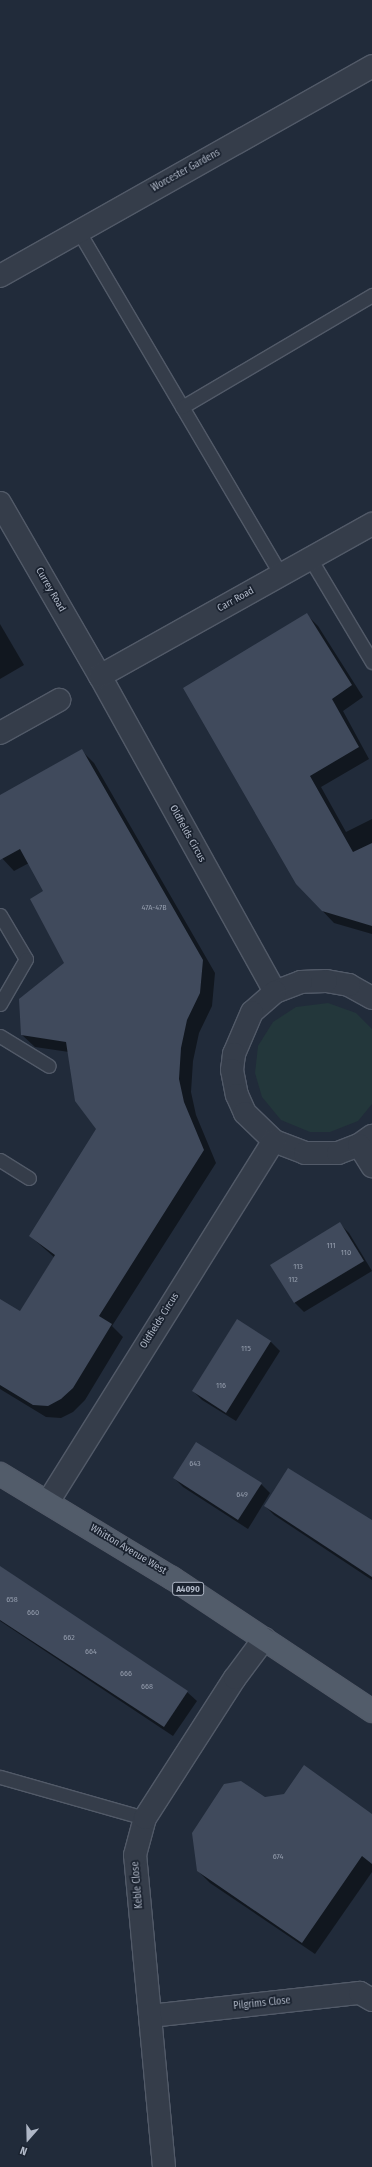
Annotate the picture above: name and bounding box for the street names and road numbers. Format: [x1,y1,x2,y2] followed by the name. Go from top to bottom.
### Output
[150,147,222,195] street label: Worcester Gardens
[32,566,68,614] street label: Currey Road
[216,585,256,615] street label: Carr Road
[166,803,208,865] street label: Oldfields Circus
[138,1291,182,1351] street label: Oldfields Circus
[88,1522,168,1578] street label: Whitton Avenue West
[172,1582,204,1596] road number: A4090
[130,1861,146,1909] street label: Keble Close
[233,1995,291,2013] street label: Pilgrims Close

